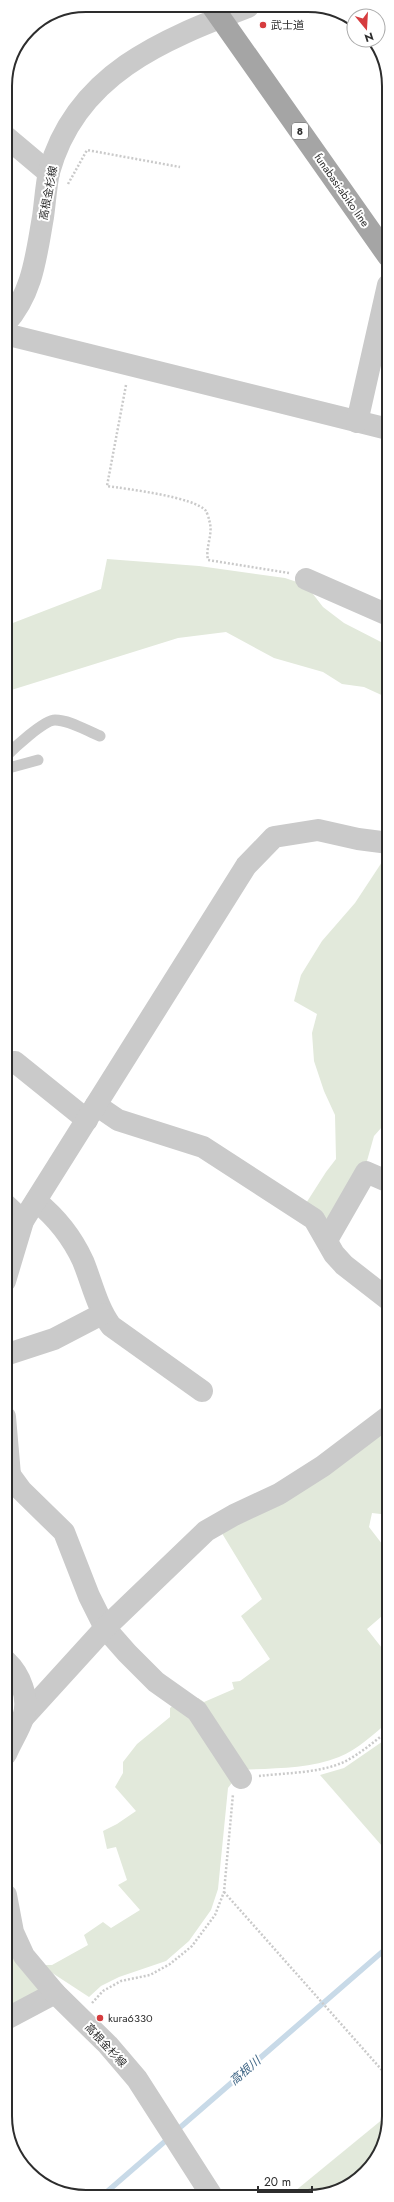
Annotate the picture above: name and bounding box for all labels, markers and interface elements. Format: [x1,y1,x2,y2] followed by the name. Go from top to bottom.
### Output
[346,8,386,48] north arrow
[271,17,304,33] place label: 武士道
[258,20,268,30] marker: 武士道
[362,29,376,46] text: N
[292,123,308,139] road number: 8
[311,150,374,230] street label: funabasi-abiko line
[35,164,61,222] street label: 高根金杉線
[108,2010,153,2026] place label: kura6330
[95,2013,105,2023] marker: kura6330
[81,2019,131,2071] street label: 高根金杉線
[226,2051,266,2090] water label: 高根川
[258,2168,312,2194] scale bar
[264,2173,291,2191] text: 20 m

